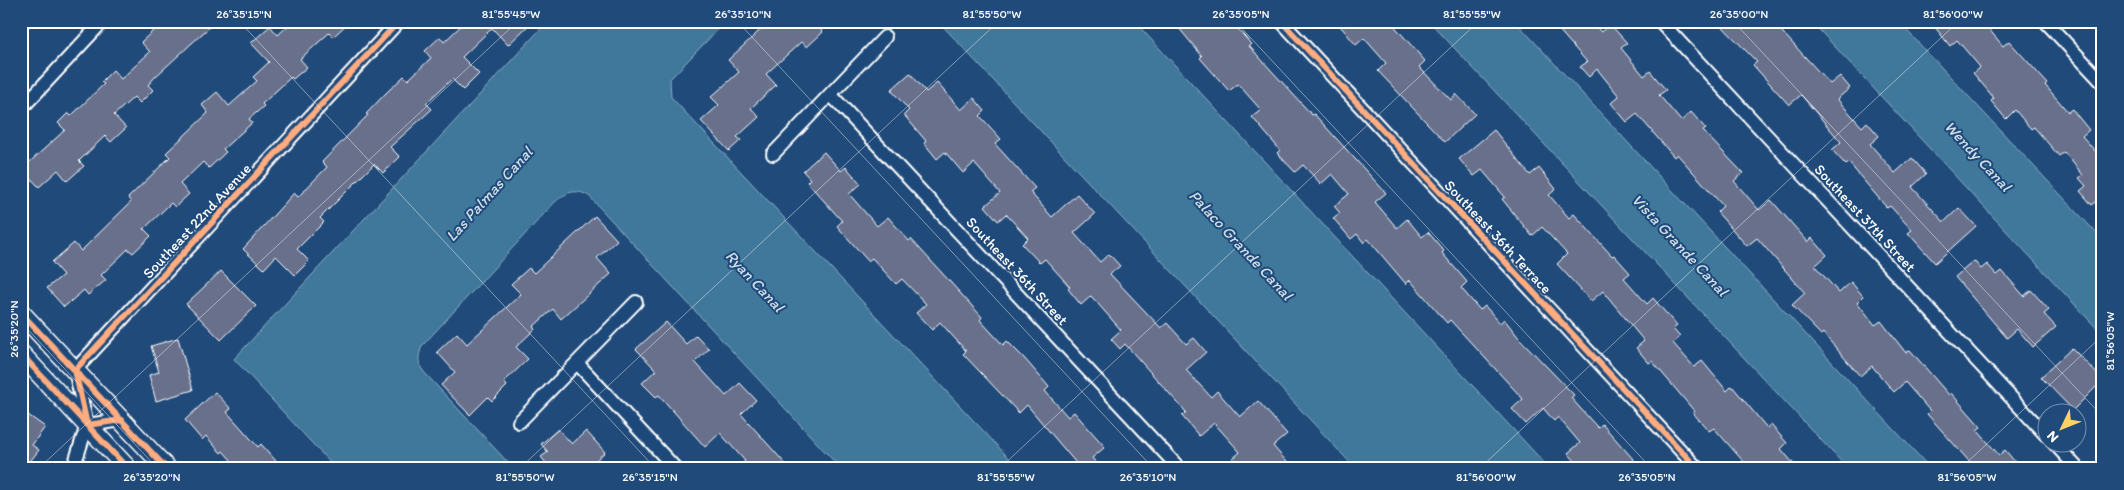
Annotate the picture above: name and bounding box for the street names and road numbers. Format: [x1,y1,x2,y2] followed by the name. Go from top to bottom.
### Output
[139,160,255,282] street label: Southeast 22nd Avenue
[1810,160,1920,276] street label: Southeast 37th Street
[1441,176,1555,298] street label: Southeast 36th Terrace
[962,213,1072,329] street label: Southeast 36th Street

